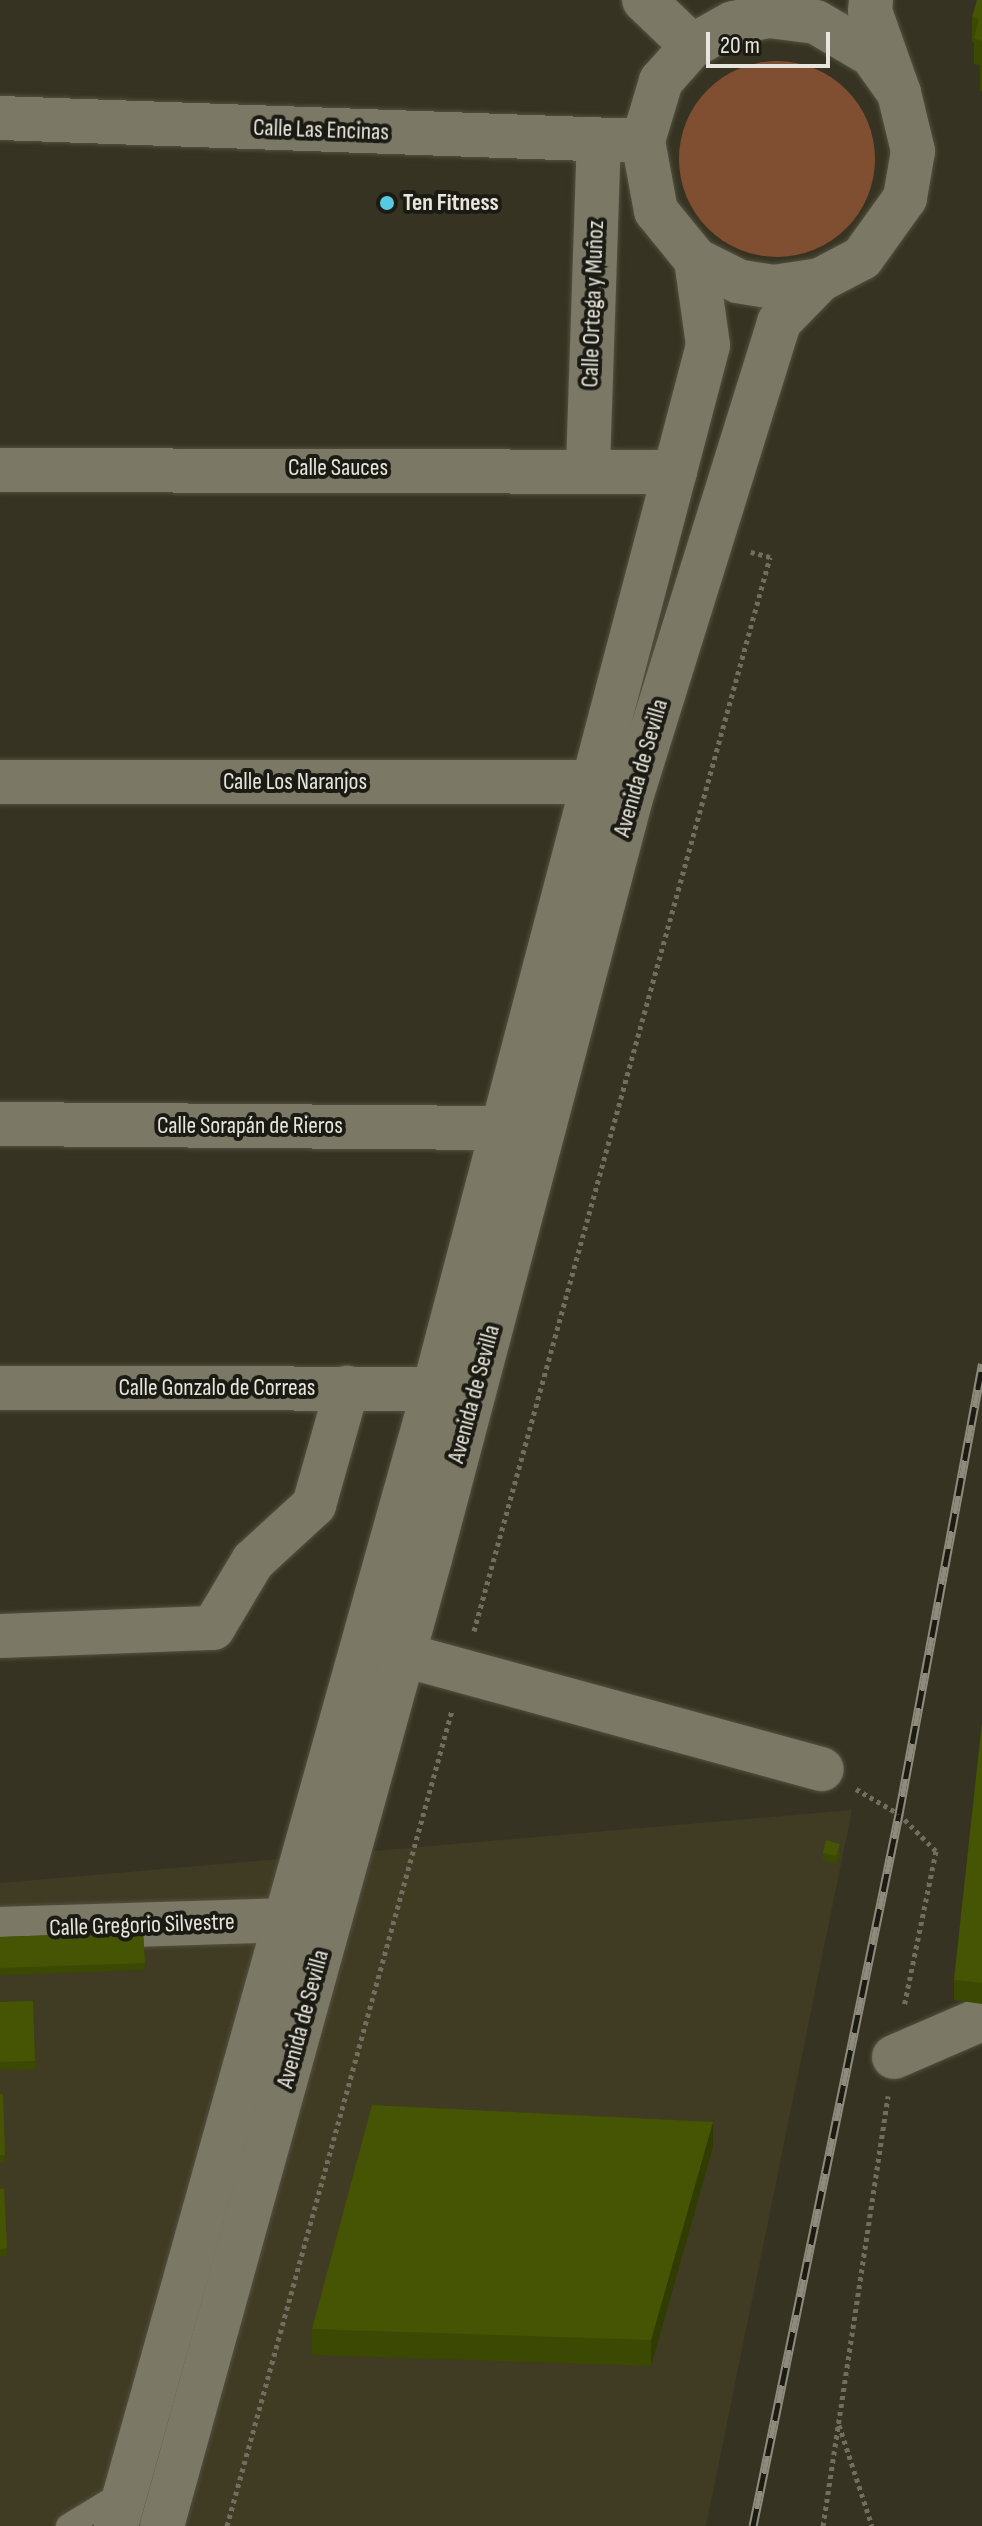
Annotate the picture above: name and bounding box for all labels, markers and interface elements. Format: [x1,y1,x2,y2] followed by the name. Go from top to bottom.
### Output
[710,16,834,66] scale bar
[720,31,760,60] text: 20 m
[253,113,389,147] street label: Calle Las Encinas
[403,189,499,217] place label: Ten Fitness
[378,194,396,212] marker: Ten Fitness
[576,220,610,388] street label: Calle Ortega y Muñoz
[288,454,388,482] street label: Calle Sauces
[608,696,674,840] street label: Avenida de Sevilla
[223,768,367,796] street label: Calle Los Naranjos
[157,1112,343,1140] street label: Calle Sorapán de Rieros
[442,1322,506,1466] street label: Avenida de Sevilla
[119,1374,315,1402] street label: Calle Gonzalo de Correas
[49,1907,235,1943] street label: Calle Gregorio Silvestre
[271,1947,335,2091] street label: Avenida de Sevilla

